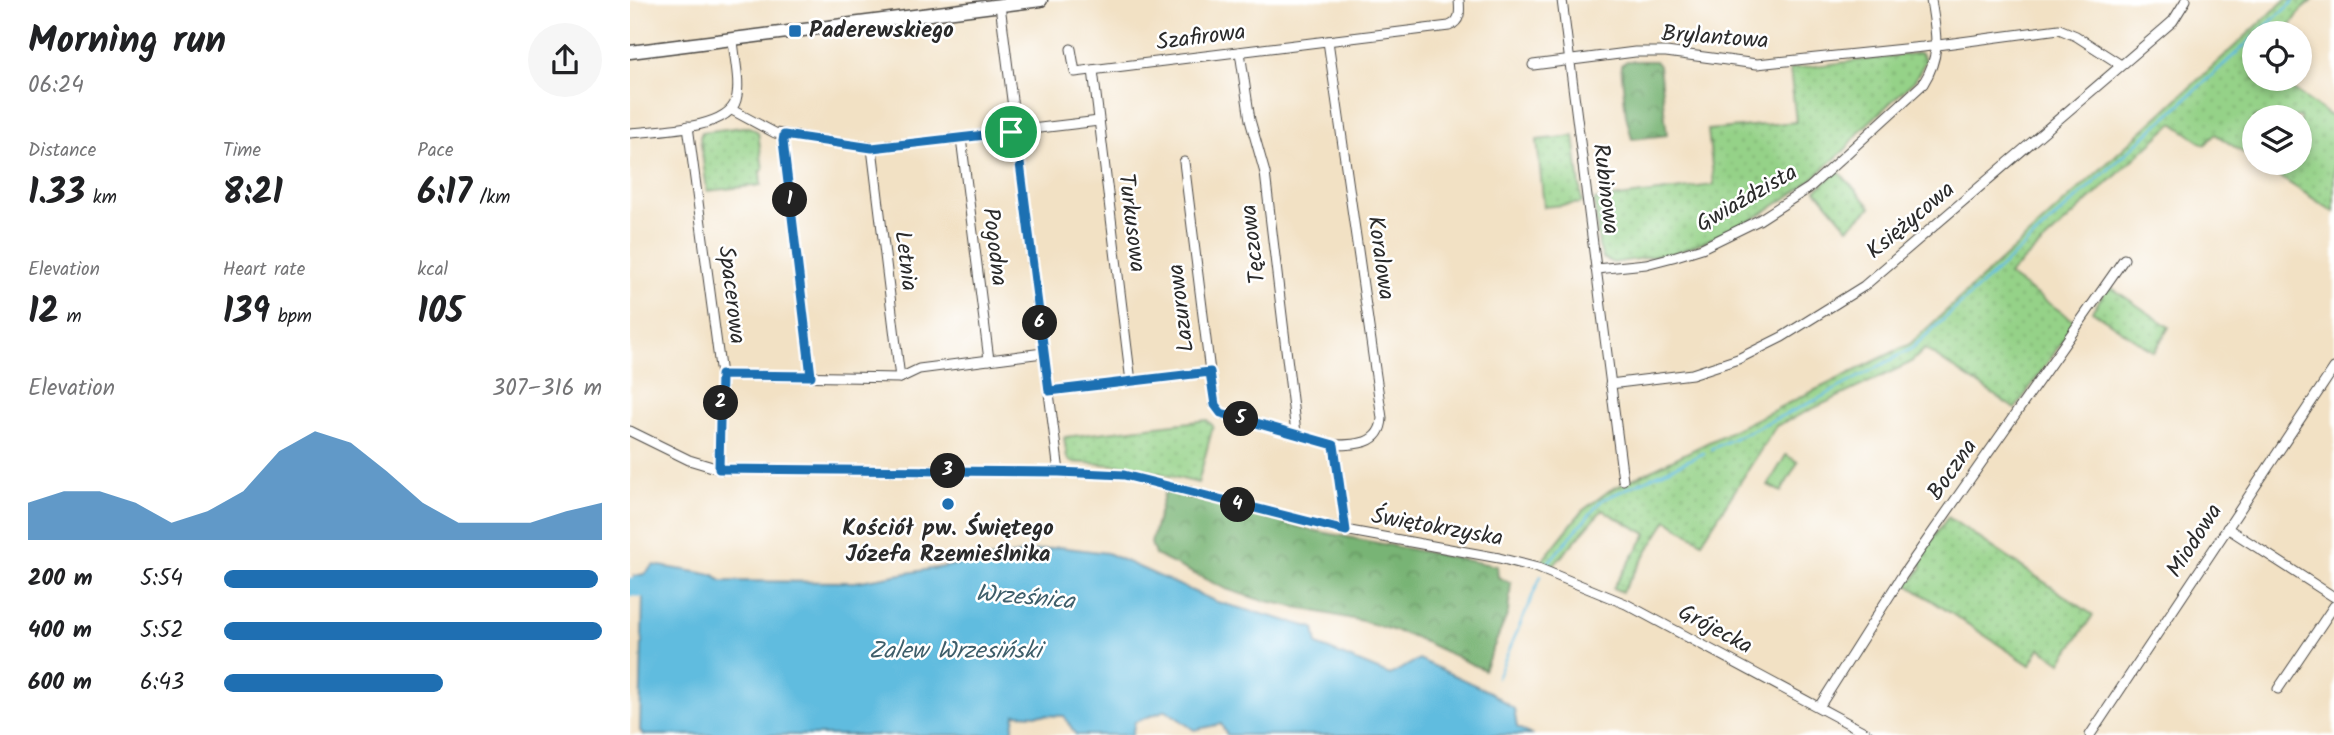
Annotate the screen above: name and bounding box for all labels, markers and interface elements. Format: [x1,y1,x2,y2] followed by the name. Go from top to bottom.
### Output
[28,12,226,72] text: Morning run
[809,13,954,49] place label: Paderewskiego
[1154,15,1248,61] street label: Szafirowa
[1660,16,1770,60] street label: Brylantowa
[2242,21,2312,175] map controls
[2242,21,2312,91] button: locate
[528,23,602,97] button: share
[787,23,803,39] marker: Paderewskiego
[28,68,84,104] text: 06:24
[981,102,1041,162] pin
[2242,105,2312,175] button: layers
[992,113,1030,151] icon: arrive
[28,136,96,166] text: Distance
[223,136,261,166] text: Time
[417,136,454,166] text: Pace
[1582,142,1628,236] street label: Rubinowa
[1689,155,1805,243] street label: Gwiaździsta
[28,166,85,222] text: 1.33
[223,166,283,222] text: 8:21
[417,166,472,222] text: 6:17
[1107,172,1155,274] street label: Turkusowa
[1859,173,1963,269] street label: Księżycowa
[772,182,808,218] pin: 1
[85,183,117,213] text: km
[472,183,510,213] text: /km
[787,184,792,214] text: 1
[1231,202,1277,286] street label: Tęczowa
[971,206,1017,288] street label: Pogodna
[1356,214,1404,302] street label: Koralowa
[883,229,927,293] street label: Letnia
[707,244,755,346] street label: Spacerowa
[28,255,100,285] text: Elevation
[223,255,305,285] text: Heart rate
[417,255,448,285] text: kcal
[1159,262,1205,354] street label: Lazurowa
[28,285,59,341] text: 12
[223,285,270,341] text: 139
[417,285,464,341] text: 105
[59,302,82,332] text: m
[270,302,312,332] text: bpm
[1022,306,1058,340] pin: 6
[1034,307,1045,337] text: 6
[28,371,115,407] text: Elevation
[492,371,602,407] text: 307–316 m
[704,386,738,420] pin: 2
[715,387,726,417] text: 2
[1224,402,1258,436] pin: 5
[1236,403,1245,433] text: 5
[1919,432,1987,508] street label: Boczna
[930,454,966,489] pin: 3
[942,455,953,485] text: 3
[1220,488,1256,522] pin: 4
[1232,489,1243,519] text: 4
[940,496,956,512] marker: Kościół pw. Świętego Józefa Rzemieślnika
[2158,497,2232,585] street label: Miodowa
[1368,499,1506,557] street label: Świętokrzyska
[842,511,1054,573] place label: Kościół pw. Świętego Józefa Rzemieślnika
[28,561,93,597] text: 200 m
[140,561,183,597] text: 5:54
[974,574,1078,622] water label: Wrześnica
[1671,595,1759,665] street label: Grójecka
[28,613,92,649] text: 400 m
[140,613,184,649] text: 5:52
[869,632,1047,671] water label: Zalew Wrzesiński
[28,665,92,701] text: 600 m
[140,665,184,701] text: 6:43

